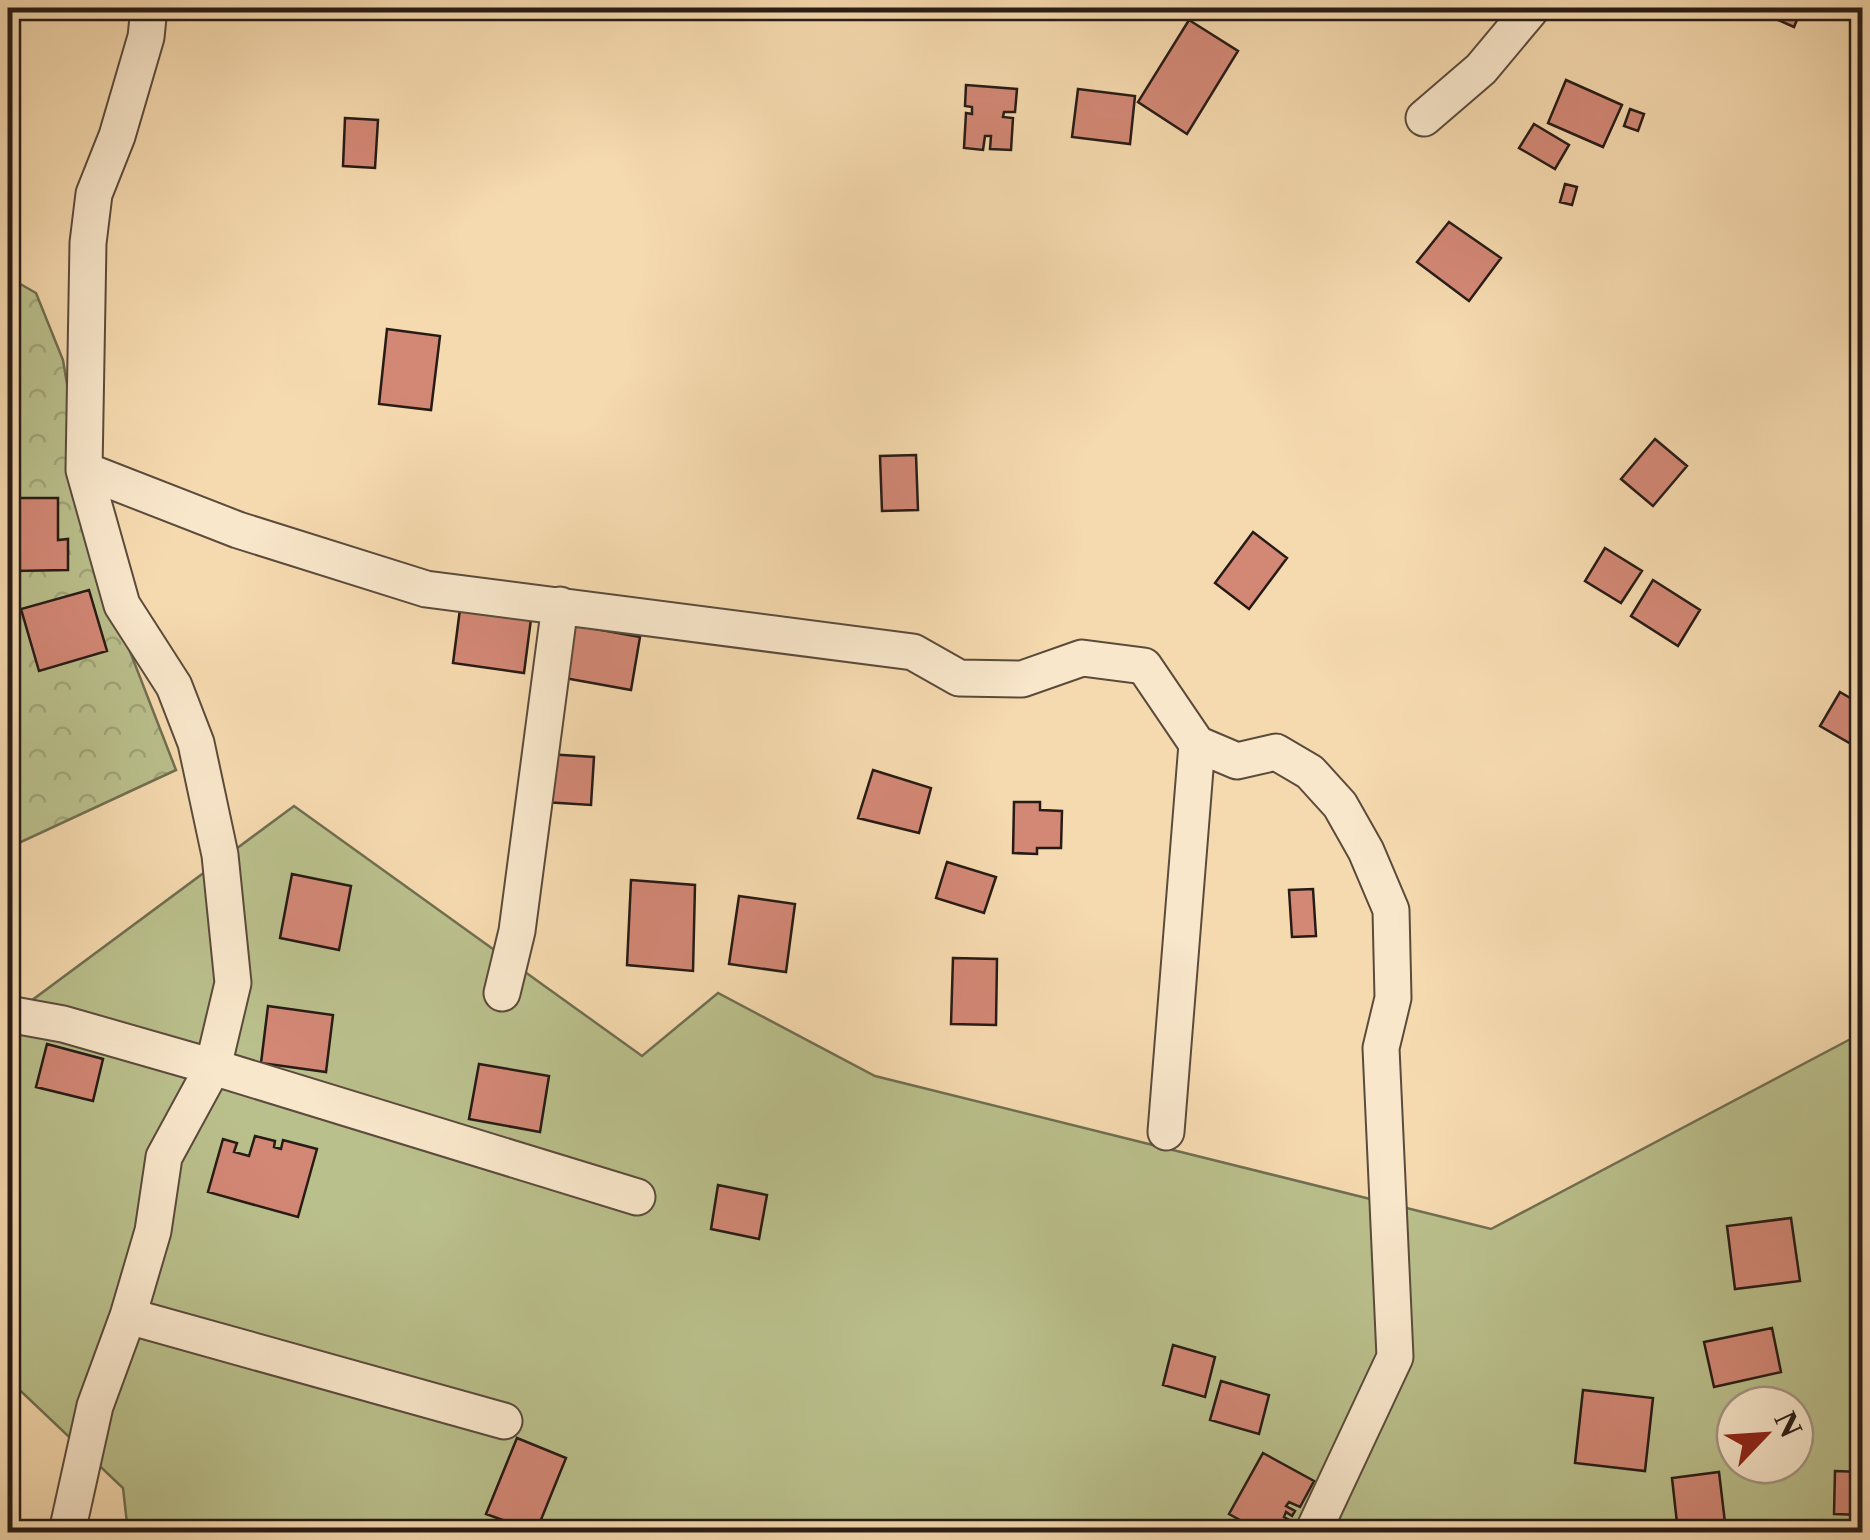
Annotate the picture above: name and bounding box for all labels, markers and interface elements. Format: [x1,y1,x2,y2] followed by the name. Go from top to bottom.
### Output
[1715,1385,1815,1485] north arrow
[1767,1406,1808,1443] text: N

